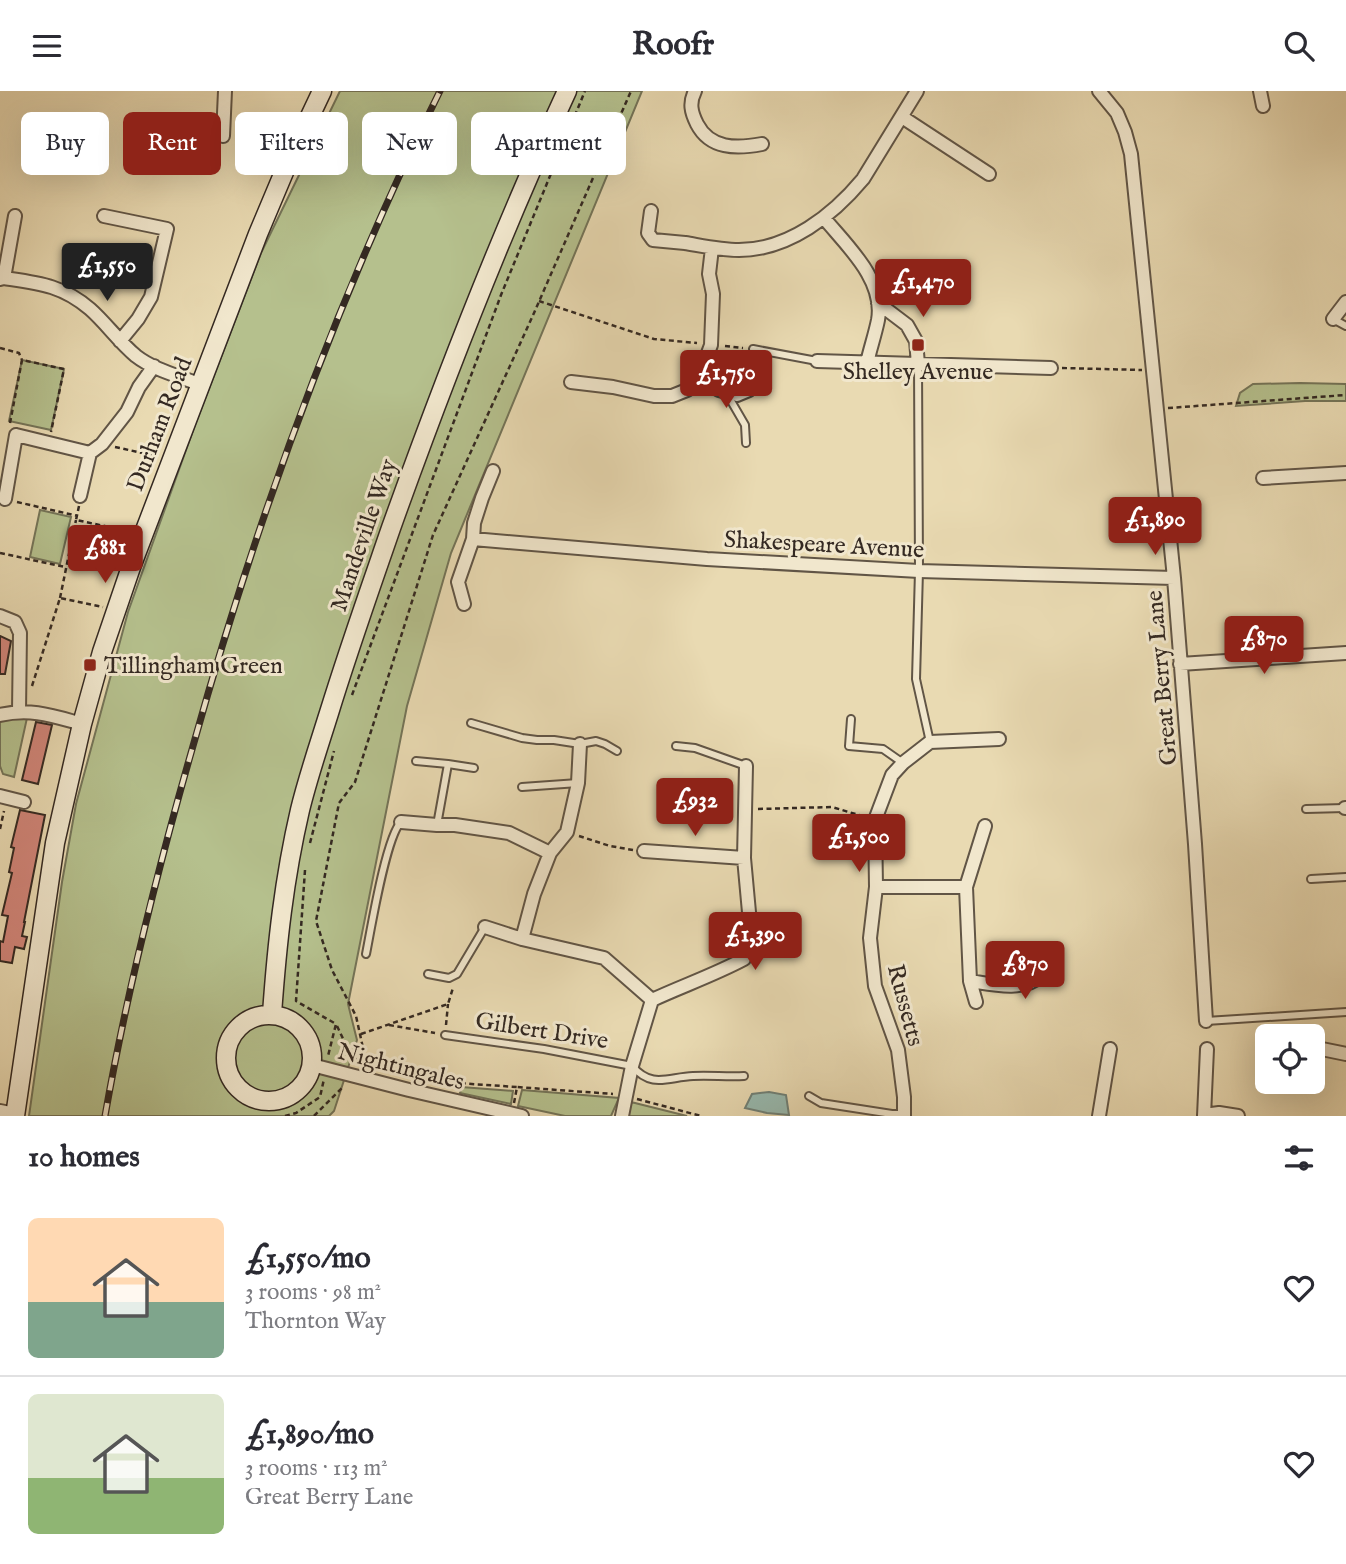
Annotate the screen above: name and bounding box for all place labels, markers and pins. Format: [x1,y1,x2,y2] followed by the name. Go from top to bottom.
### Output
[50,243,164,303] pin: £1,550
[866,259,980,319] pin: £1,470
[910,337,926,353] marker: Shelley Avenue
[669,351,783,410] pin: £1,750
[843,357,993,388] place label: Shelley Avenue
[1098,497,1212,557] pin: £1,890
[64,525,146,585] pin: £881
[1223,617,1305,676] pin: £870
[104,651,283,682] place label: Tillingham Green
[82,657,98,673] marker: Tillingham Green
[654,779,736,838] pin: £932
[802,815,916,874] pin: £1,500
[698,913,812,972] pin: £1,390
[984,941,1066,1001] pin: £870

